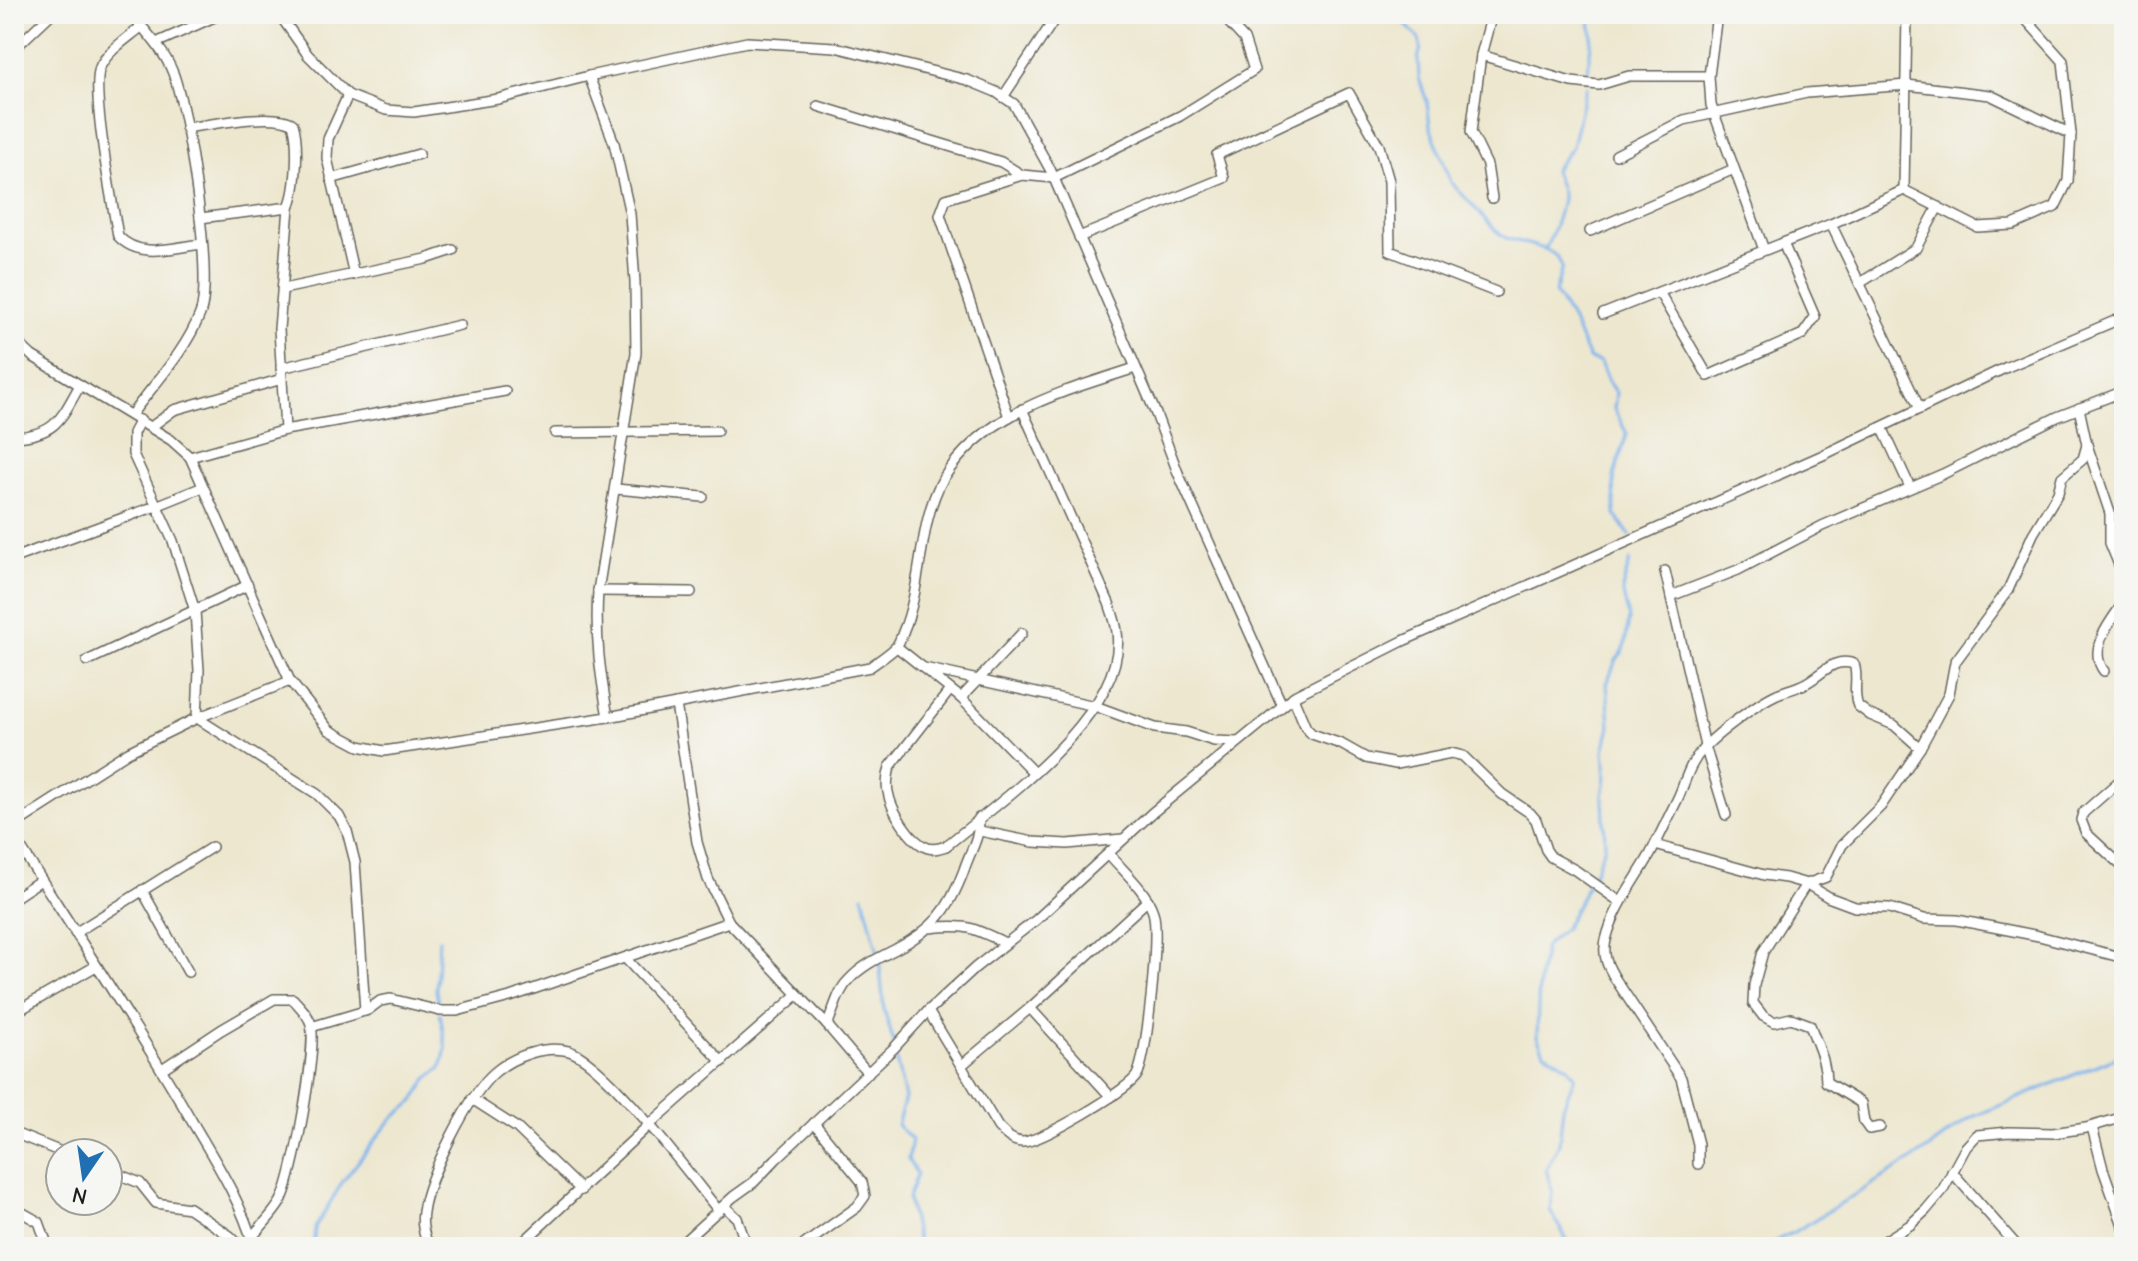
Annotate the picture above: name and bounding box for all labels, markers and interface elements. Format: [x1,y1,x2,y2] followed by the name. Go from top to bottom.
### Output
[44,1137,124,1217] north arrow
[70,1181,90,1210] text: N

